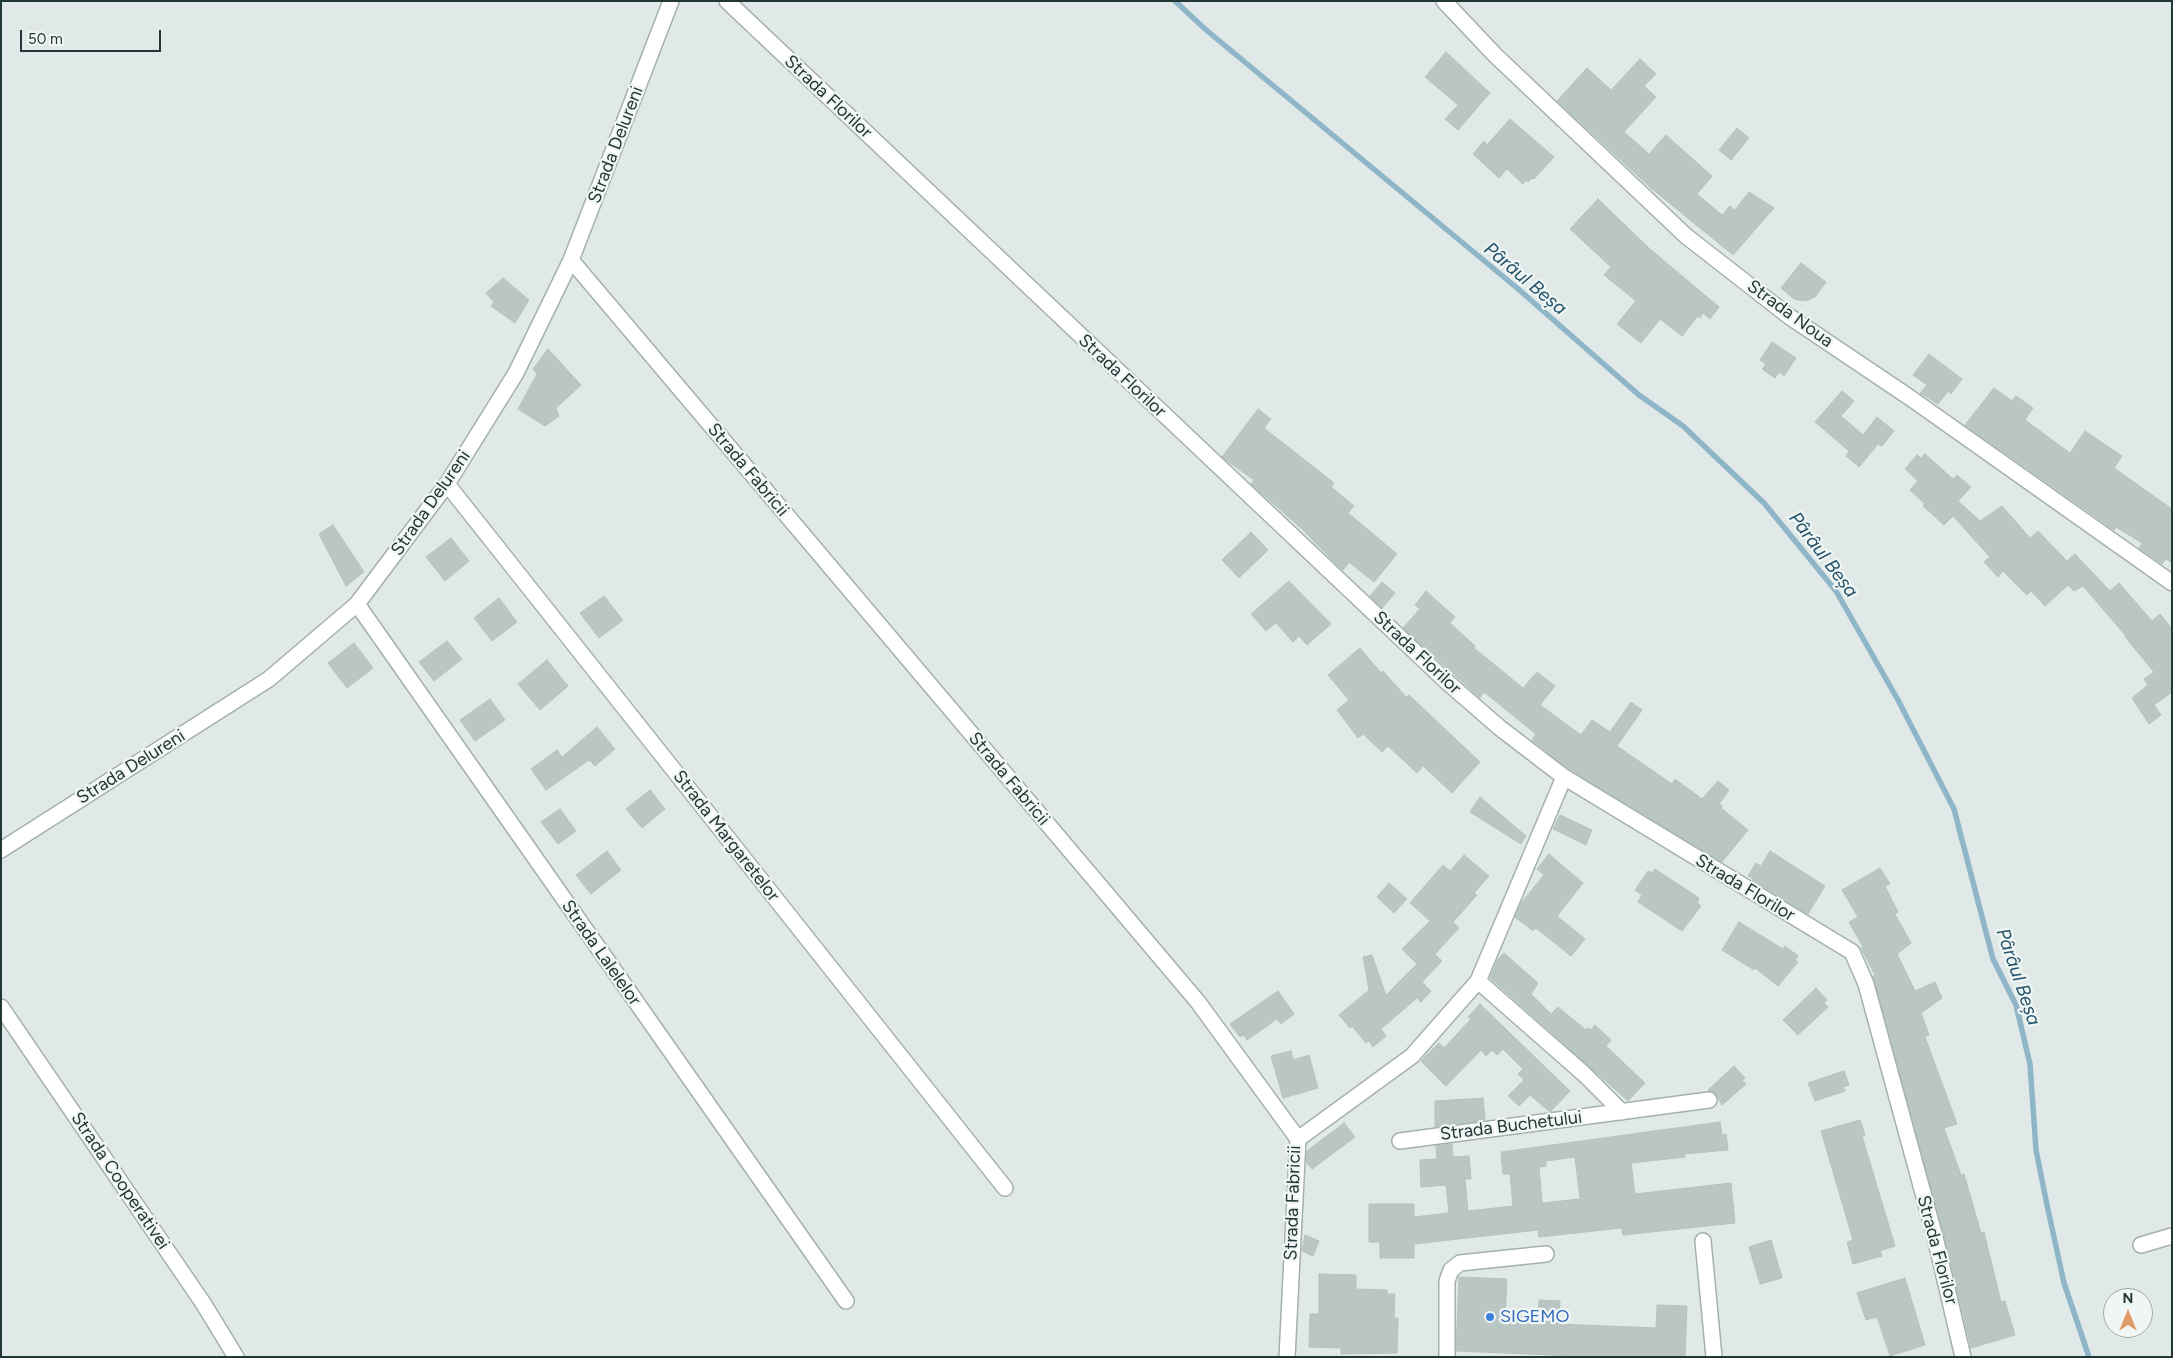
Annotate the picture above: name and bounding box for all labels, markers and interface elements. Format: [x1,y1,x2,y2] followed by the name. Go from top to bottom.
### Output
[22,20,164,52] scale bar
[28,30,63,48] text: 50 m
[780,51,876,143] street label: Strada Florilor
[584,83,648,207] street label: Strada Delureni
[1479,238,1571,320] water label: Pârâul Beșa
[1743,276,1837,352] street label: Strada Noua
[1074,330,1170,422] street label: Strada Florilor
[703,419,793,521] street label: Strada Fabricii
[387,446,475,560] street label: Strada Delureni
[1783,508,1863,602] water label: Pârâul Beșa
[1369,607,1465,699] street label: Strada Florilor
[73,725,189,809] street label: Strada Delureni
[964,728,1054,830] street label: Strada Fabricii
[668,766,784,906] street label: Strada Margaretelor
[1691,850,1799,926] street label: Strada Florilor
[557,896,645,1010] street label: Strada Lalelelor
[1991,925,2045,1029] water label: Pârâul Beșa
[1439,1107,1583,1145] street label: Strada Buchetului
[66,1108,174,1254] street label: Strada Cooperativei
[1280,1145,1306,1261] street label: Strada Fabricii
[1912,1193,1962,1307] street label: Strada Florilor
[2103,1288,2153,1338] north arrow
[2123,1290,2133,1307] text: N
[1500,1306,1569,1328] place label: SIGEMO
[1484,1311,1496,1323] marker: SIGEMO

